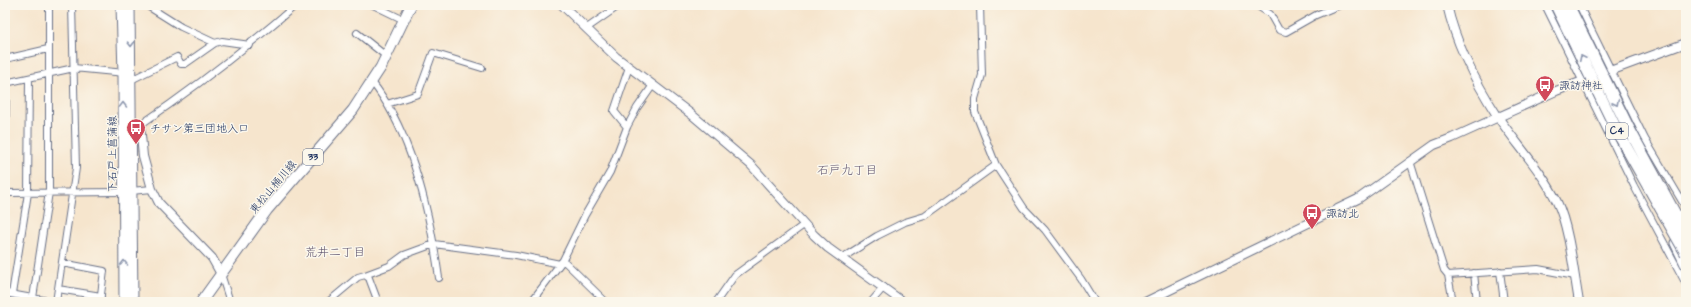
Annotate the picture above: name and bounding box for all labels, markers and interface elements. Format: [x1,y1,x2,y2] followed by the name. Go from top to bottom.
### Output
[127,41,135,47] one-way arrow
[1579,55,1587,63] one-way arrow
[1534,74,1556,102] bus stop icon: 諏訪神社
[1559,78,1603,93] place label: 諏訪神社
[1611,99,1618,106] one-way arrow
[119,102,127,108] one-way arrow
[105,116,120,193] street label: 下石戸上菖蒲線
[125,117,147,145] bus stop icon: チサン第三団地入口
[150,121,249,136] place label: チサン第三団地入口
[1606,123,1628,139] road number: C4
[303,149,323,165] road number: 33
[246,157,300,217] street label: 東松山桶川線
[817,162,877,179] district label: 石戸九丁目
[1301,202,1323,230] bus stop icon: 諏訪北
[1326,206,1359,221] place label: 諏訪北
[305,244,365,261] district label: 荒井二丁目
[120,260,128,266] one-way arrow

